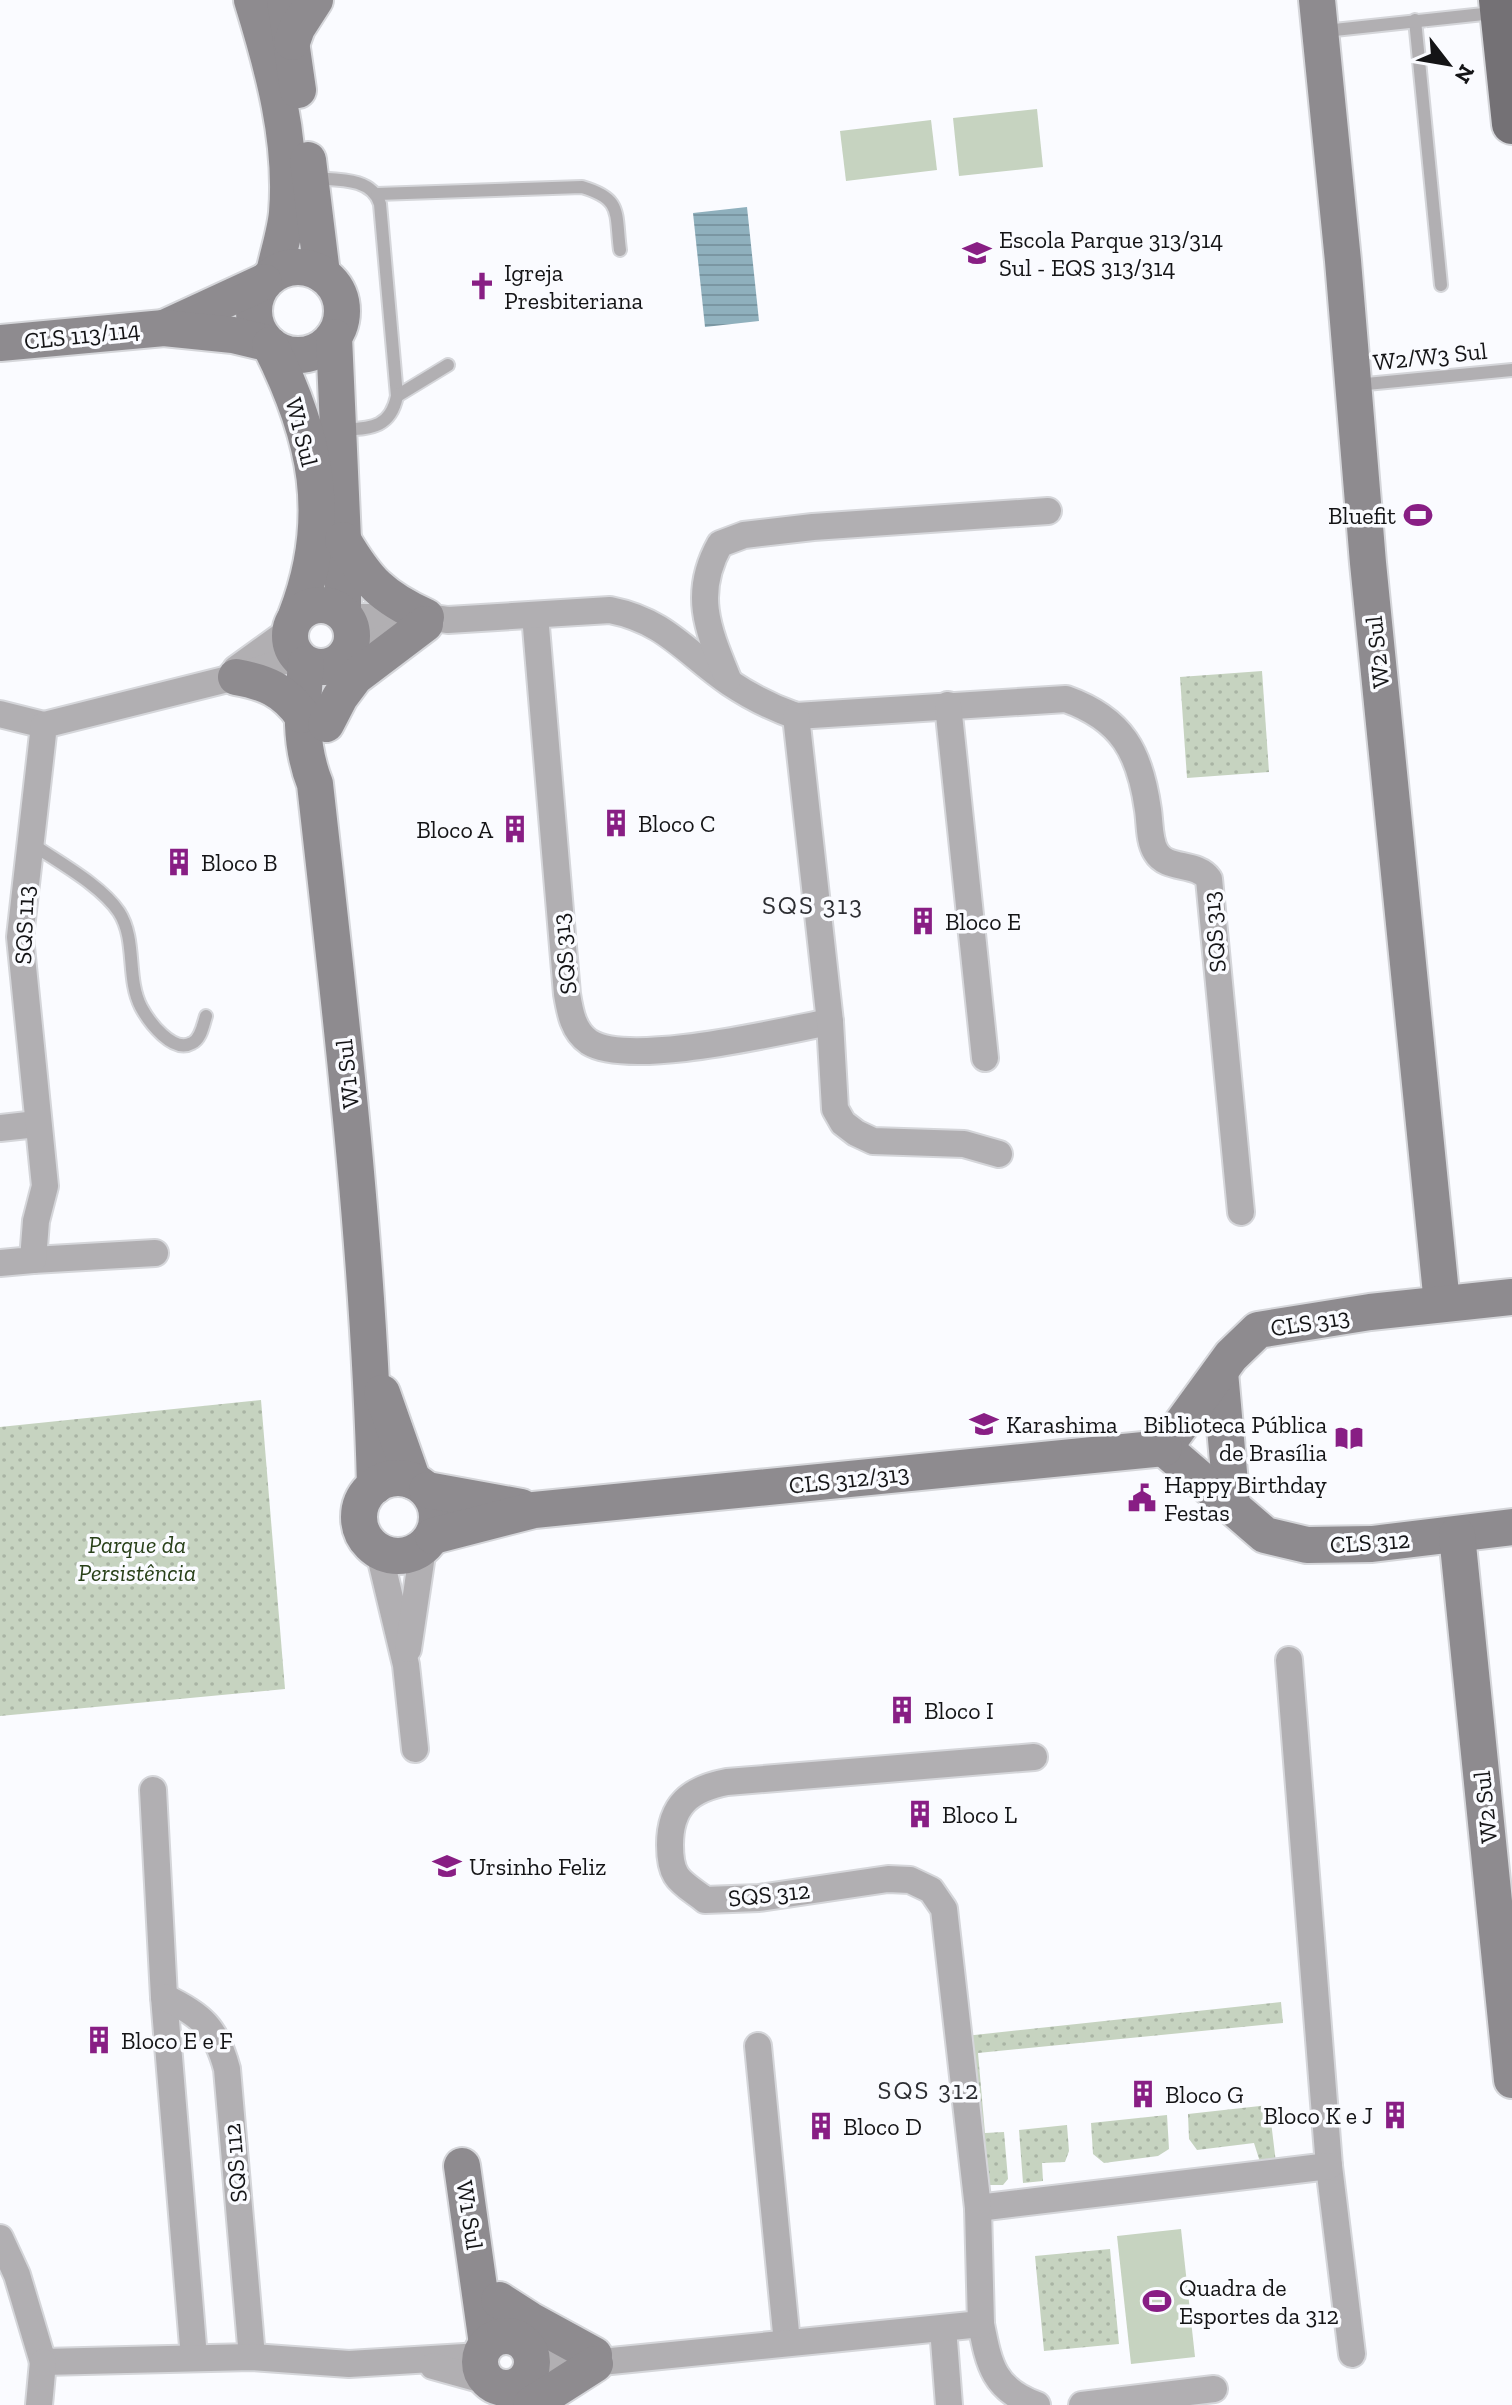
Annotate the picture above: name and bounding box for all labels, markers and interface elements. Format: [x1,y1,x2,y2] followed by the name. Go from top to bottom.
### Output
[1408,24,1488,104] north arrow
[1449,60,1481,88] text: N
[999,225,1223,282] place label: Escola Parque 313/314 Sul - EQS 313/314
[962,238,992,268] school or university icon: Escola Parque 313/314 Sul - EQS 313/314
[504,258,644,315] place label: Igreja Presbiteriana
[467,271,497,301] church icon: Igreja Presbiteriana
[23,314,142,356] street label: CLS 113/114
[1372,336,1488,376] street label: W2/W3 Sul
[279,395,325,469] street label: W1 Sul
[1403,500,1433,530] sports icon: Bluefit
[1328,501,1396,530] place label: Bluefit
[1359,614,1395,690] street label: W2 Sul
[601,808,631,838] building icon: Bloco C
[638,809,715,838] place label: Bloco C
[500,814,530,844] building icon: Bloco A
[416,815,493,844] place label: Bloco A
[164,847,194,877] building icon: Bloco B
[201,848,277,877] place label: Bloco B
[8,885,40,965] street label: SQS 113
[762,889,864,921] district label: SQS 313
[1196,890,1232,974] street label: SQS 313
[908,906,938,936] building icon: Bloco E
[945,907,1021,936] place label: Bloco E
[545,912,583,996] street label: SQS 313
[329,1038,365,1110] street label: W1 Sul
[1268,1301,1352,1343] street label: CLS 313
[969,1409,999,1439] school or university icon: Karashima
[1006,1410,1118,1439] place label: Karashima
[1143,1410,1327,1467] place label: Biblioteca Pública de Brasília
[1334,1423,1364,1453] library icon: Biblioteca Pública de Brasília
[787,1458,911,1500] street label: CLS 312/313
[1164,1470,1328,1527] place label: Happy Birthday Festas
[1127,1483,1157,1513] public building icon: Happy Birthday Festas
[1329,1525,1411,1559] street label: CLS 312
[78,1530,196,1587] park label: Parque da Persistência
[887,1695,917,1725] building icon: Bloco I
[924,1696,994,1725] place label: Bloco I
[1467,1769,1503,1845] street label: W2 Sul
[905,1799,935,1829] building icon: Bloco L
[942,1800,1017,1829] place label: Bloco L
[432,1851,462,1881] school or university icon: Ursinho Feliz
[469,1852,606,1881] place label: Ursinho Feliz
[727,1875,811,1913] street label: SQS 312
[84,2025,114,2055] building icon: Bloco E e F
[121,2026,233,2055] place label: Bloco E e F
[878,2074,980,2106] district label: SQS 312
[1128,2079,1158,2109] building icon: Bloco G
[1165,2080,1243,2109] place label: Bloco G
[1380,2100,1410,2130] building icon: Bloco K e J
[1263,2101,1373,2130] place label: Bloco K e J
[806,2111,836,2141] building icon: Bloco D
[843,2112,922,2141] place label: Bloco D
[217,2122,253,2204] street label: SQS 112
[450,2178,490,2252] street label: W1 Sul
[1179,2273,1339,2330] place label: Quadra de Esportes da 312
[1142,2286,1172,2316] sports icon: Quadra de Esportes da 312

